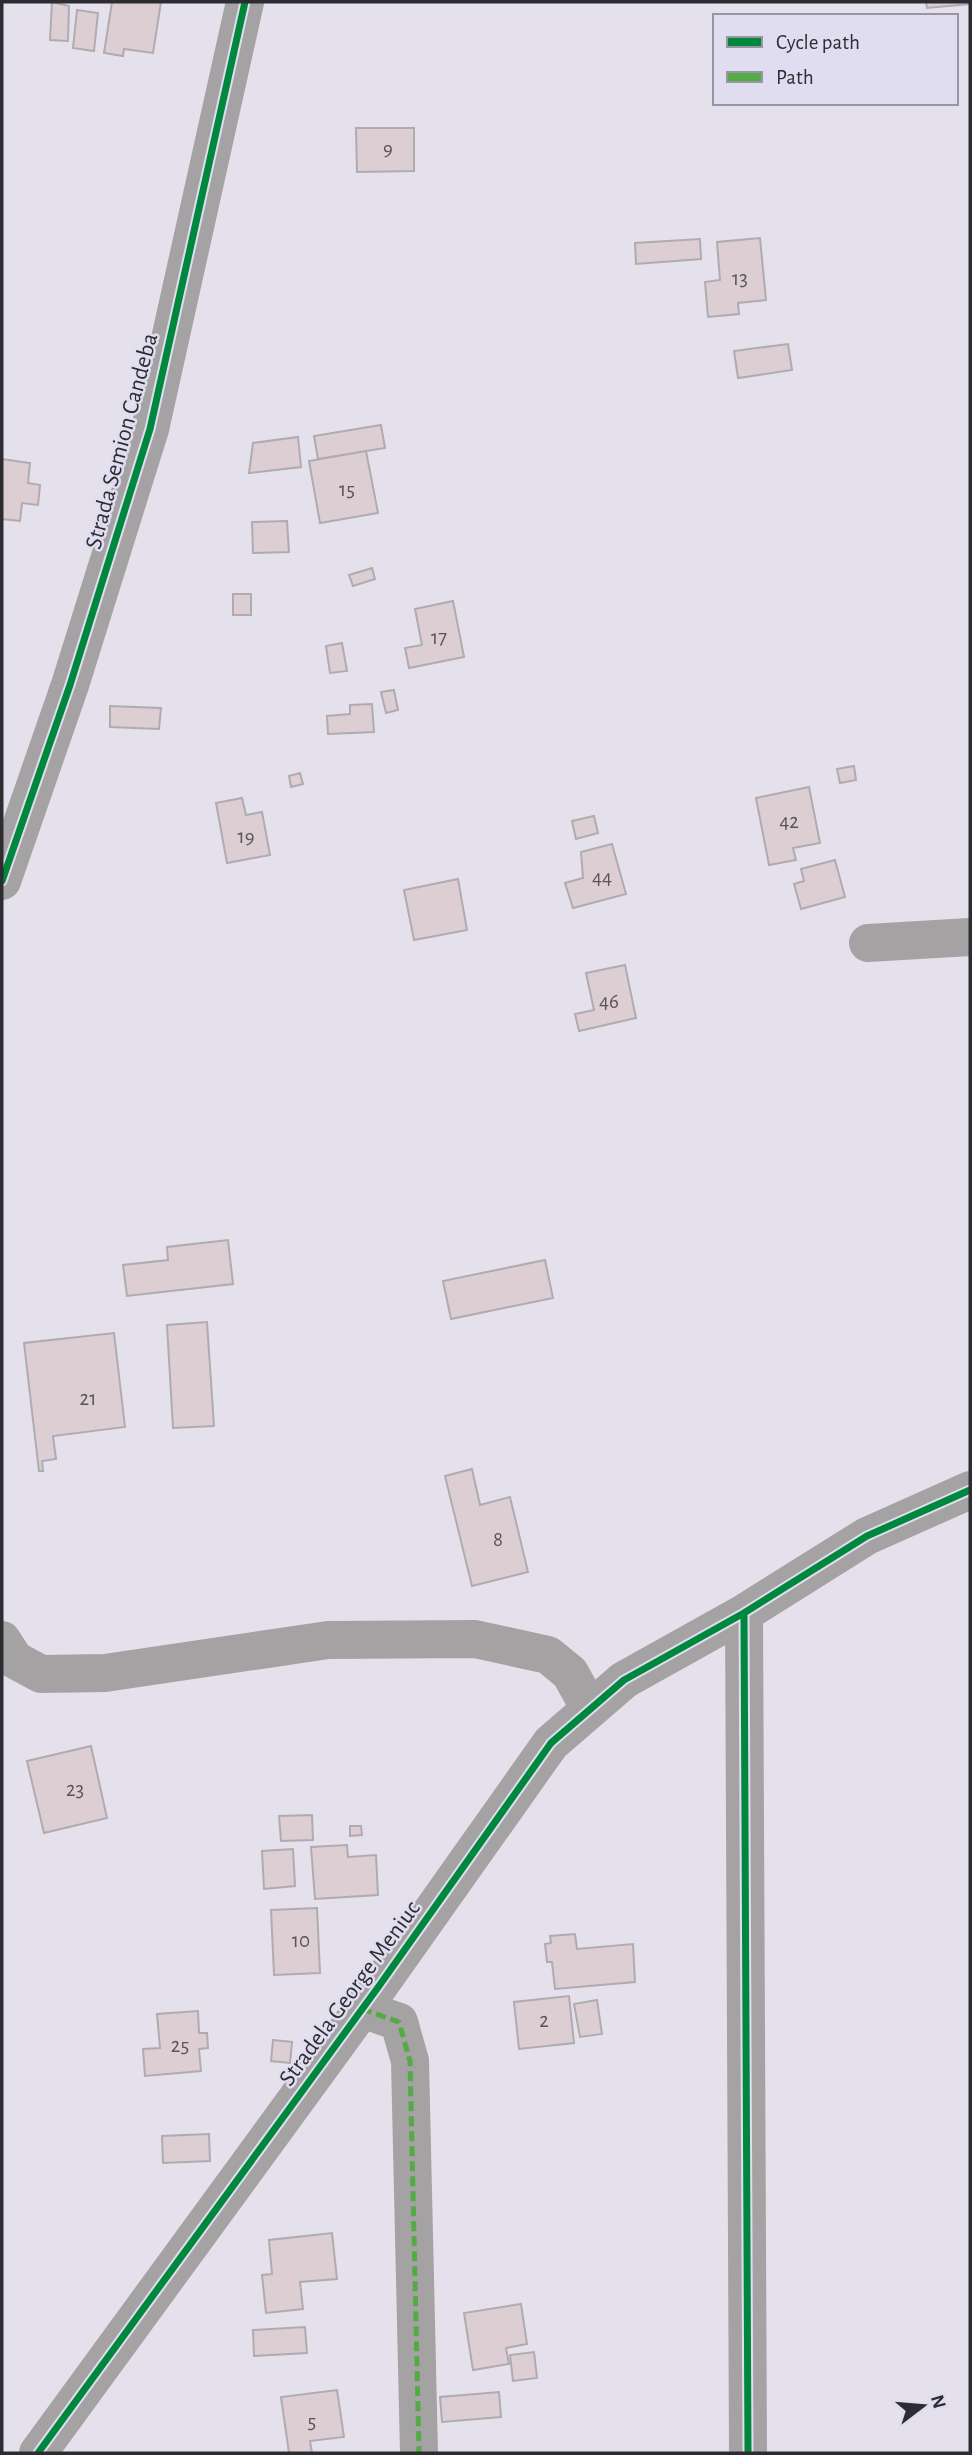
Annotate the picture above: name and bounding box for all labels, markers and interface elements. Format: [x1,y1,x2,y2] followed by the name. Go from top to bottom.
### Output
[713,14,958,105] legend
[776,32,860,53] text: Cycle path
[776,67,814,88] text: Path
[383,138,393,159] house number: 9
[732,268,748,289] house number: 13
[82,331,162,552] street label: Strada Semion Candeba
[339,479,355,500] house number: 15
[431,627,447,648] house number: 17
[779,811,799,832] house number: 42
[237,826,255,847] house number: 19
[592,867,612,888] house number: 44
[599,991,619,1012] house number: 46
[80,1388,96,1409] house number: 21
[493,1529,503,1550] house number: 8
[66,1779,84,1800] house number: 23
[275,1897,425,2091] street label: Stradela George Meniuc
[292,1930,310,1951] house number: 10
[539,2010,549,2031] house number: 2
[171,2035,189,2056] house number: 25
[888,2371,958,2441] north arrow
[927,2393,949,2411] text: N
[308,2411,316,2432] house number: 5

